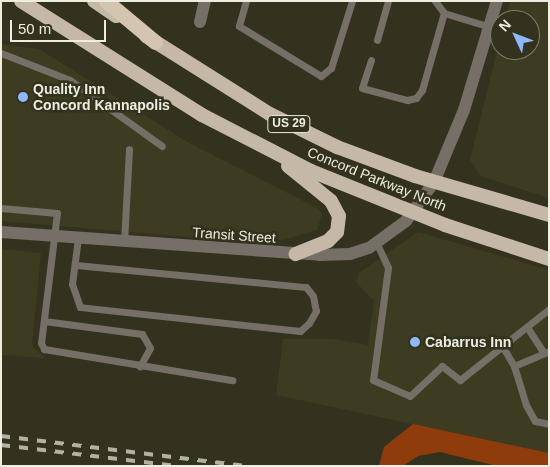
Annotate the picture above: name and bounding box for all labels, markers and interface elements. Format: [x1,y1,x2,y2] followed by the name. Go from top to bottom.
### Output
[12,10,109,42] scale bar
[490,10,540,60] north arrow
[495,16,514,35] text: N
[18,20,51,37] text: 50 m
[33,81,170,114] place label: Quality Inn Concord Kannapolis
[17,91,29,103] marker: Quality Inn Concord Kannapolis
[266,115,312,134] road number: US 29
[305,143,449,215] street label: Concord Parkway North
[192,224,276,246] street label: Transit Street
[425,334,511,350] place label: Cabarrus Inn
[409,336,421,348] marker: Cabarrus Inn

